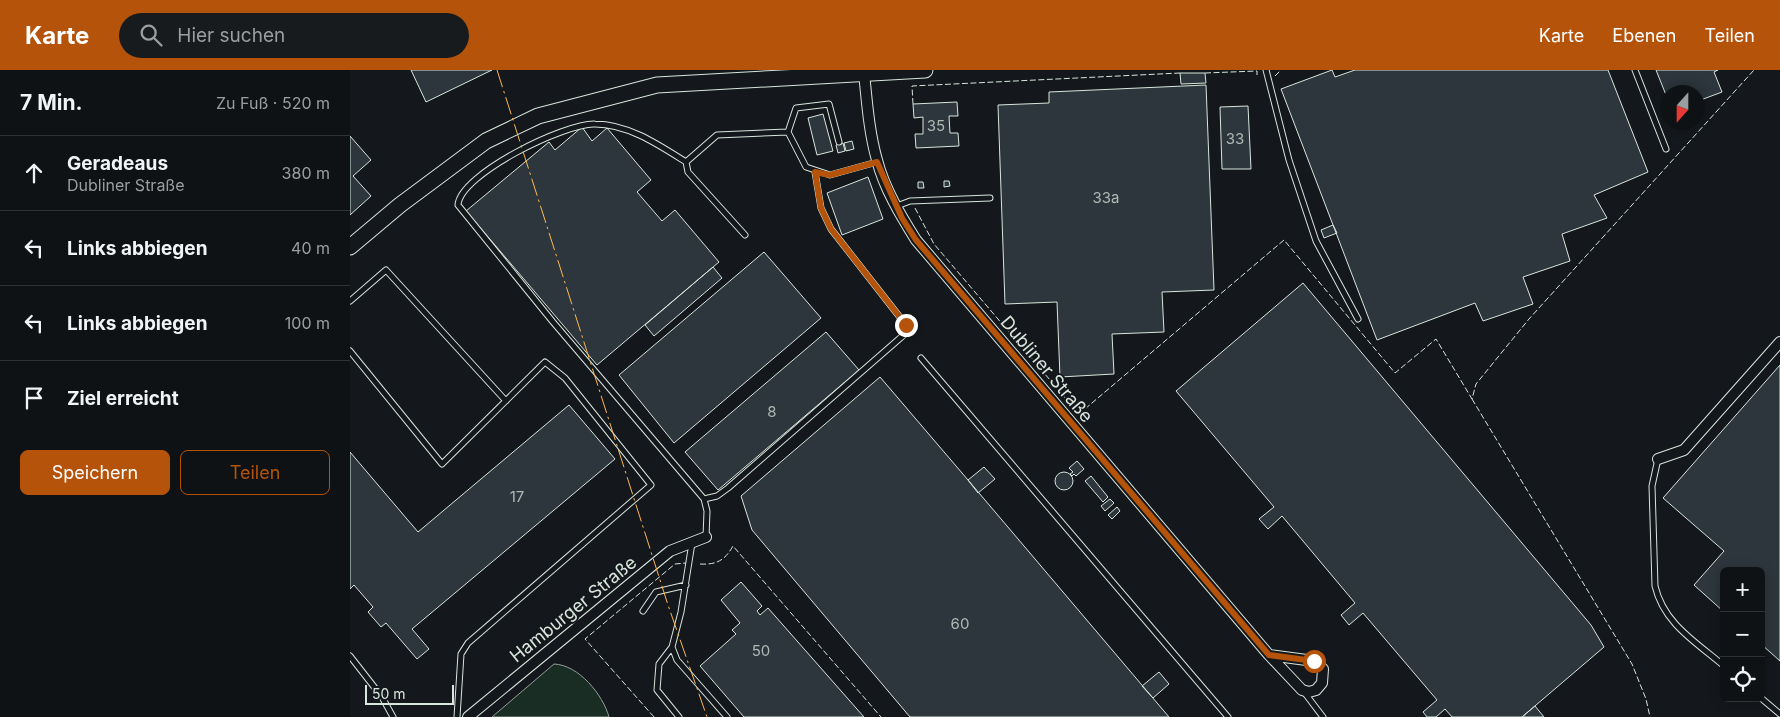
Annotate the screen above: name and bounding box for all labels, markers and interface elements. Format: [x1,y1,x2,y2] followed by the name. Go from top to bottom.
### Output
[119,13,469,58] search box
[25,21,89,50] text: Karte
[137,21,165,49] icon: search
[177,24,285,47] text: Hier suchen
[1539,25,1584,46] text: Karte
[1612,25,1676,46] text: Ebenen
[1704,25,1755,46] text: Teilen
[1660,85,1705,130] north arrow
[20,90,83,115] text: 7 Min.
[216,93,330,113] text: Zu Fuß · 520 m
[927,116,945,135] house number: 35
[1226,129,1244,148] house number: 33
[67,152,168,175] text: Geradeaus
[20,159,48,187] icon: ahead
[282,163,330,183] text: 380 m
[67,175,185,195] text: Dubliner Straße
[1093,188,1119,207] house number: 33a
[20,234,48,262] icon: left
[67,237,208,260] text: Links abbiegen
[291,238,330,258] text: 40 m
[20,309,48,337] icon: left
[67,312,208,335] text: Links abbiegen
[996,312,1098,426] street label: Dubliner Straße
[285,313,330,333] text: 100 m
[895,314,918,337] route end
[20,384,48,412] icon: arrive
[67,387,179,410] text: Ziel erreicht
[767,402,777,421] house number: 8
[20,450,170,495] button: Speichern
[180,450,330,495] button: Teilen
[510,487,524,506] house number: 17
[506,552,640,666] street label: Hamburger Straße
[1720,567,1765,702] map controls
[1720,567,1765,612] button: +
[1720,612,1765,657] button: −
[951,614,969,633] house number: 60
[752,641,770,660] house number: 50
[1303,650,1326,673] route start
[1720,657,1765,702] button: locate
[365,682,454,705] scale bar
[372,685,406,702] text: 50 m

